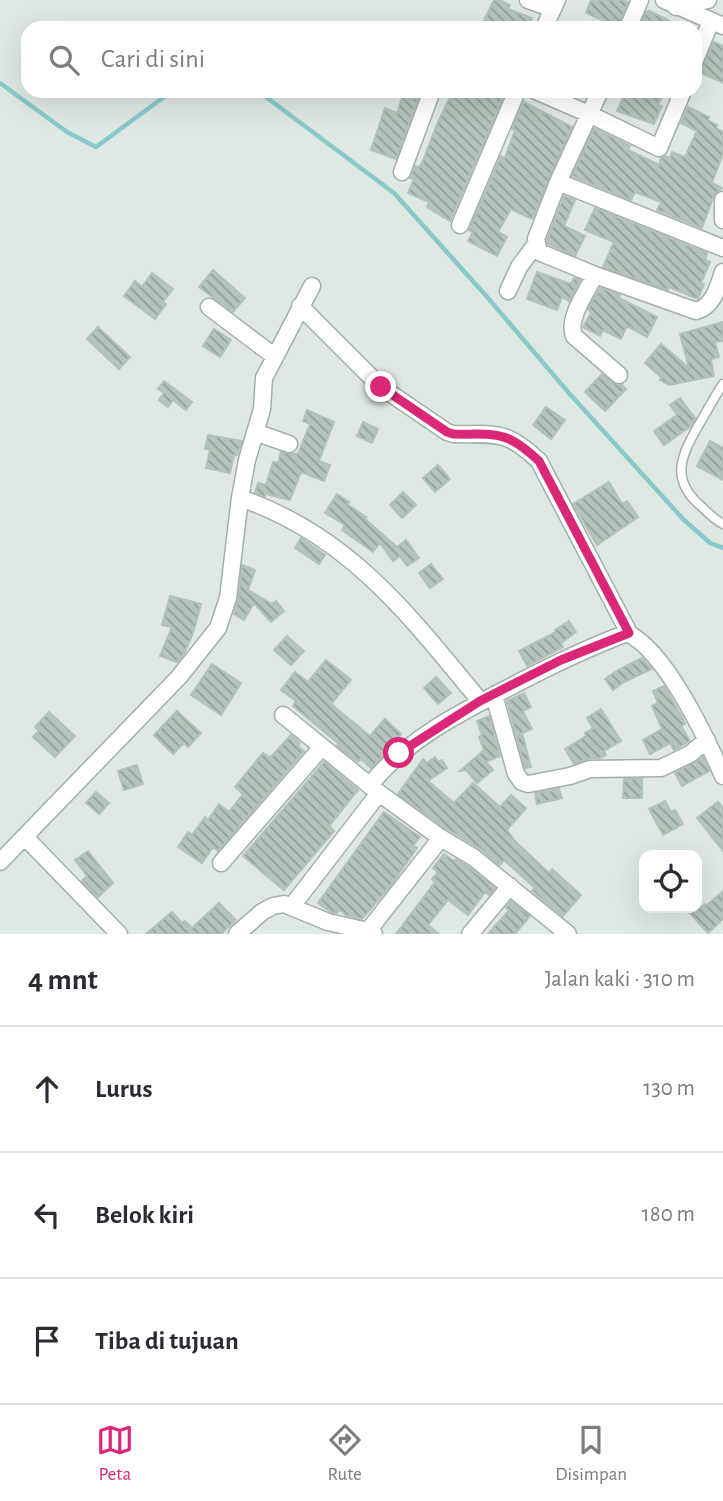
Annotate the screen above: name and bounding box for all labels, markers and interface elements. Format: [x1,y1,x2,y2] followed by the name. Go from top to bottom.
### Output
[21,21,702,98] search box
[45,41,83,79] icon: search
[101,46,205,72] text: Cari di sini
[365,371,396,402] route end
[383,737,414,768] route start
[639,850,702,913] map controls
[639,850,702,913] button: locate
[28,965,98,995] text: 4 mnt
[545,968,695,991] text: Jalan kaki · 310 m
[28,1070,66,1108] icon: ahead
[95,1076,152,1102] text: Lurus
[643,1077,695,1100] text: 130 m
[28,1196,66,1234] icon: left
[95,1202,194,1228] text: Belok kiri
[642,1203,695,1226] text: 180 m
[28,1322,66,1360] icon: arrive
[95,1328,239,1354] text: Tiba di tujuan
[96,1421,134,1486] tab: Peta
[326,1421,364,1486] tab: Rute
[555,1421,627,1486] tab: Disimpan

